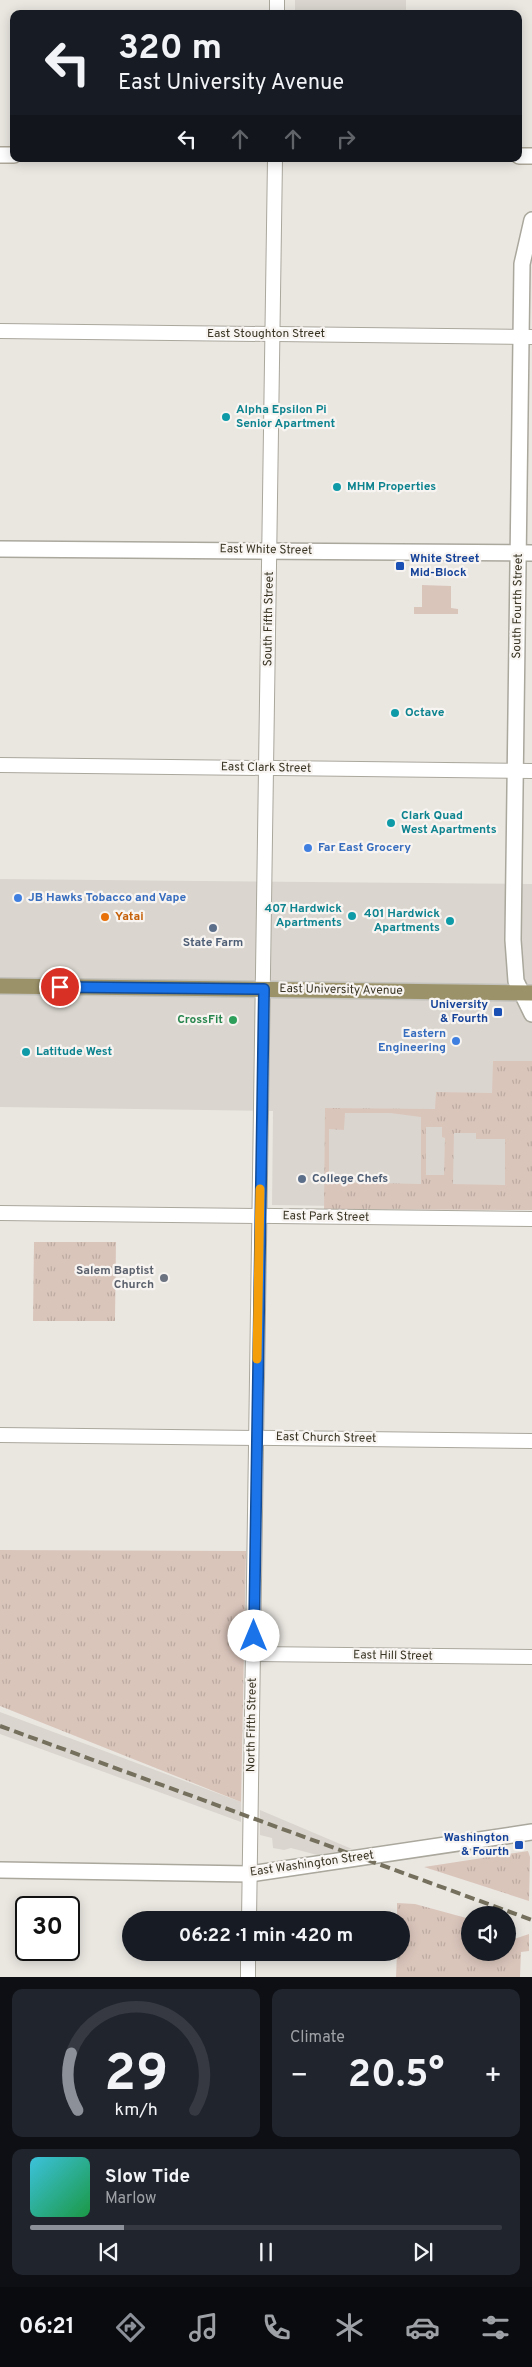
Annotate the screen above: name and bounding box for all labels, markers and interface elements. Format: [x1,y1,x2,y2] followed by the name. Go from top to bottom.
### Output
[118,27,222,71] text: 320 m
[35,30,100,95] icon: left
[118,70,344,97] text: East University Avenue
[173,125,201,153] icon: left
[226,125,254,153] icon: ahead
[279,125,307,153] icon: ahead
[332,125,360,153] icon: right
[207,326,325,342] street label: East Stoughton Street
[236,402,335,432] place label: Alpha Epsilon Pi Senior Apartment
[220,411,232,423] marker: Alpha Epsilon Pi Senior Apartment
[347,479,436,495] place label: MHM Properties
[331,481,343,493] marker: MHM Properties
[220,541,312,559] street label: East White Street
[410,551,480,581] place label: White Street Mid-Block
[509,553,527,659] street label: South Fourth Street
[394,560,406,572] marker: White Street Mid-Block
[260,571,278,667] street label: South Fifth Street
[405,705,445,721] place label: Octave
[389,707,401,719] marker: Octave
[221,759,311,777] street label: East Clark Street
[401,808,497,838] place label: Clark Quad West Apartments
[385,817,397,829] marker: Clark Quad West Apartments
[318,840,411,856] place label: Far East Grocery
[302,842,314,854] marker: Far East Grocery
[28,890,186,906] place label: JB Hawks Tobacco and Vape
[12,892,24,904] marker: JB Hawks Tobacco and Vape
[265,901,342,931] place label: 407 Hardwick Apartments
[364,906,440,936] place label: 401 Hardwick Apartments
[115,909,144,925] place label: Yatai
[346,910,358,922] marker: 407 Hardwick Apartments
[99,911,111,923] marker: Yatai
[444,915,456,927] marker: 401 Hardwick Apartments
[207,922,219,934] marker: State Farm
[183,935,243,951] place label: State Farm
[39,966,81,1008] pin
[46,973,74,1001] icon: arrive
[279,981,403,999] street label: East University Avenue
[430,997,488,1027] place label: University & Fourth
[492,1006,504,1018] marker: University & Fourth
[177,1012,223,1028] place label: CrossFit
[227,1014,239,1026] marker: CrossFit
[378,1026,446,1056] place label: Eastern Engineering
[450,1035,462,1047] marker: Eastern Engineering
[36,1044,113,1060] place label: Latitude West
[20,1046,32,1058] marker: Latitude West
[312,1171,388,1187] place label: College Chefs
[296,1173,308,1185] marker: College Chefs
[282,1208,370,1226] street label: East Park Street
[76,1263,154,1293] place label: Salem Baptist Church
[158,1272,170,1284] marker: Salem Baptist Church
[276,1429,376,1447] street label: East Church Street
[227,1609,279,1661] position arrow
[353,1647,433,1665] street label: East Hill Street
[243,1678,261,1772] street label: North Fifth Street
[444,1830,509,1860] place label: Washington & Fourth
[513,1839,525,1851] marker: Washington & Fourth
[249,1847,375,1881] street label: East Washington Street
[15,1896,80,1961] speed limit sign: 30
[461,1906,516,1961] map controls
[461,1906,516,1961] button: sound
[179,1924,353,1948] text: 06:22 · 1 min · 420 m
[290,2028,345,2048] text: Climate
[104,2043,168,2109] text: 29
[348,2052,444,2101] text: 20.5°
[290,2059,308,2095] text: −
[484,2059,502,2095] text: +
[114,2099,158,2122] text: km/h
[105,2165,190,2189] text: Slow Tide
[105,2189,157,2209] text: Marlow
[95,2238,123,2266] icon: previous
[252,2238,280,2266] icon: pause
[409,2238,437,2266] icon: next
[113,2310,148,2345] icon: directions
[186,2310,221,2345] icon: music
[259,2310,294,2345] icon: phone
[332,2310,367,2345] icon: climate
[405,2310,440,2345] icon: car
[478,2310,513,2345] icon: filters
[19,2314,75,2341] text: 06:21

